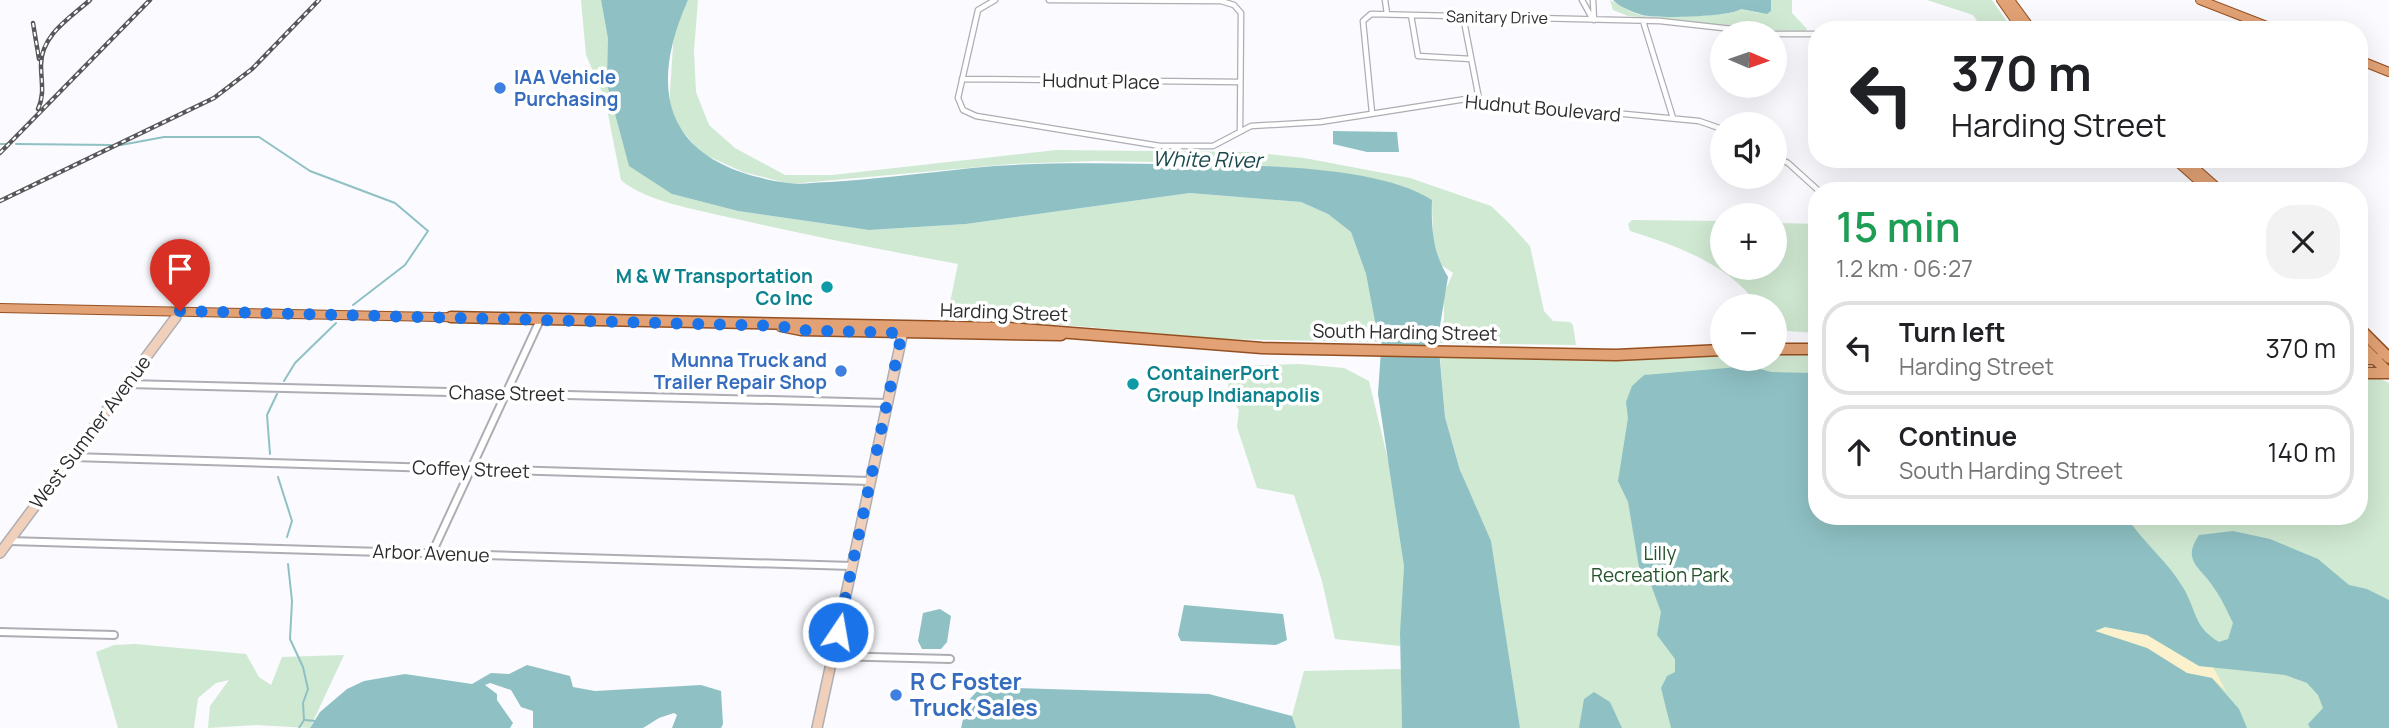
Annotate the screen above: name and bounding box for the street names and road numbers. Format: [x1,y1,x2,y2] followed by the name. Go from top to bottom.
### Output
[1446,5,1548,29] street label: Sanitary Drive
[1042,67,1160,95] street label: Hudnut Place
[1464,88,1622,128] street label: Hudnut Boulevard
[940,297,1068,327] street label: Harding Street
[1312,317,1498,347] street label: South Harding Street
[24,350,156,514] street label: West Sumner Avenue
[449,379,565,407] street label: Chase Street
[412,454,530,484] street label: Coffey Street
[372,538,490,568] street label: Arbor Avenue

